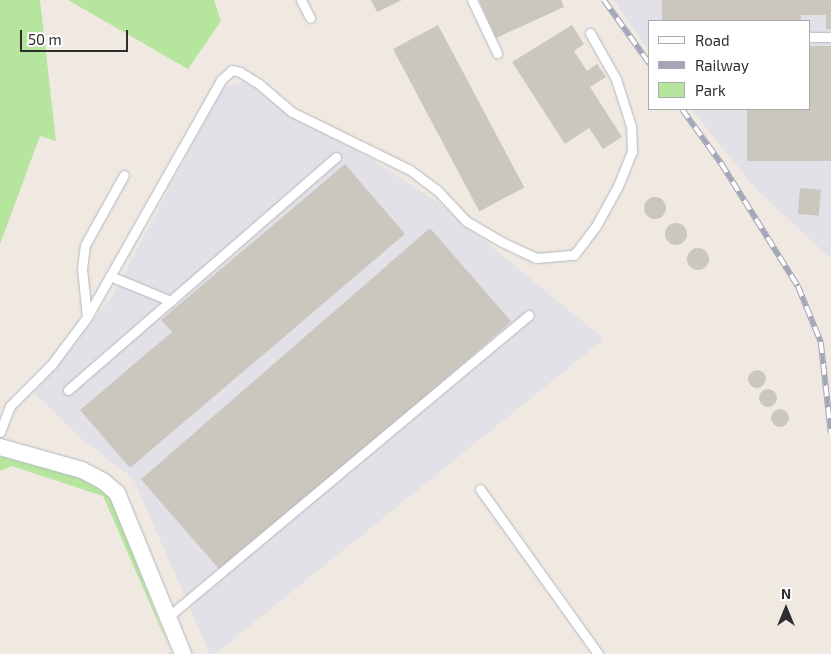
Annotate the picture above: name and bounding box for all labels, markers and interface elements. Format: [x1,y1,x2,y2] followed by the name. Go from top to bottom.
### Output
[22,20,130,52] scale bar
[648,20,811,110] legend
[28,30,62,48] text: 50 m
[695,31,730,49] text: Road
[695,56,749,74] text: Railway
[695,81,726,99] text: Park
[761,584,811,634] north arrow
[781,585,791,602] text: N

